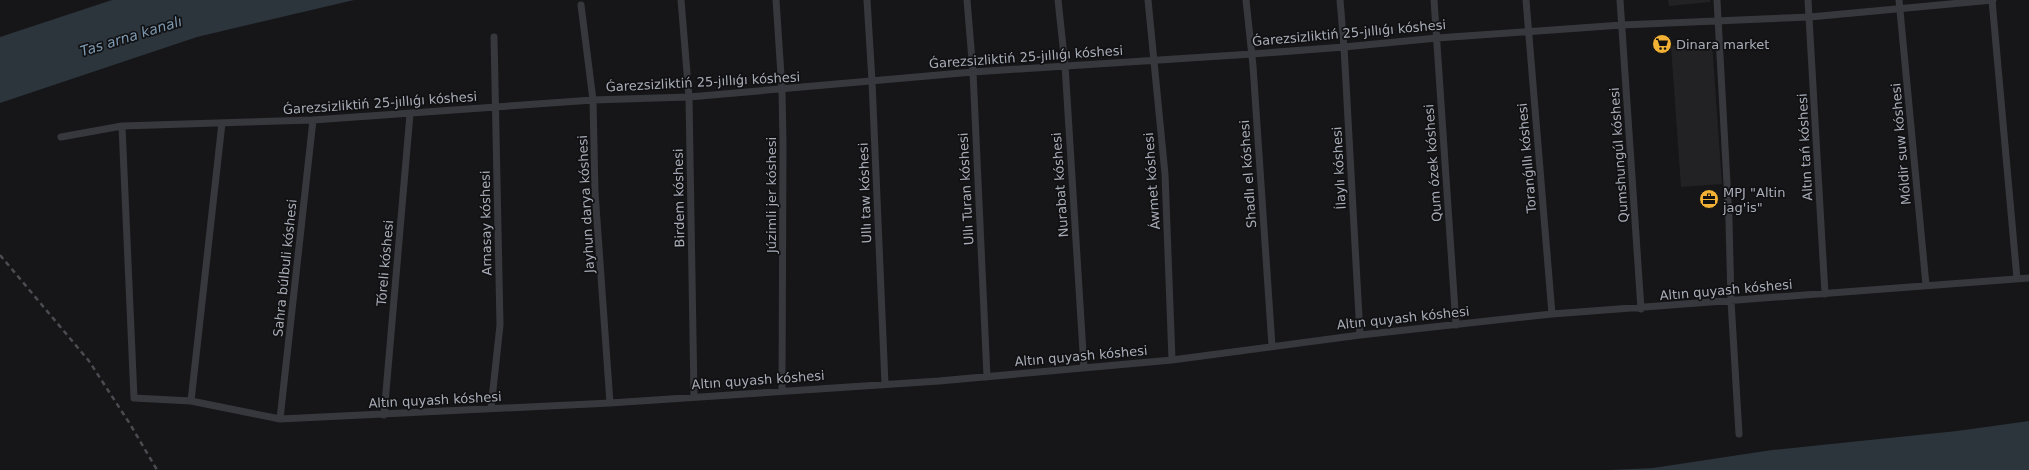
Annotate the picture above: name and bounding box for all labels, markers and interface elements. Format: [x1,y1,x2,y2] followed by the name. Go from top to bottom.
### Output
[78,13,184,59] water label: Tas arna kanalı
[1251,17,1447,49] street label: Ǵarezsizliktiń 25-jıllıǵı kóshesi
[1651,33,1673,55] supermarket icon: Dinara market
[1676,37,1769,52] place label: Dinara market
[928,43,1124,71] street label: Ǵarezsizliktiń 25-jıllıǵı kóshesi
[605,69,801,95] street label: Ǵarezsizliktiń 25-jıllıǵı kóshesi
[1888,82,1914,206] street label: Móldir suw kóshesi
[1607,87,1631,223] street label: Qumshungúl kóshesi
[282,89,478,117] street label: Ǵarezsizliktiń 25-jıllıǵı kóshesi
[1795,93,1815,201] street label: Altın tań kóshesi
[1515,102,1539,215] street label: Toranǵıllı kóshesi
[1421,104,1445,222] street label: Qum ózek kóshesi
[1237,119,1259,229] street label: Shadlı el kóshesi
[1329,126,1349,210] street label: Ílaylı kóshesi
[956,132,976,246] street label: Ullı Turan kóshesi
[1049,132,1071,238] street label: Nurabat kóshesi
[1141,132,1163,230] street label: Áwmet kóshesi
[575,135,597,274] street label: Jayhun darya kóshesi
[764,137,779,254] street label: Júzimli jer kóshesi
[856,142,874,244] street label: Ullı taw kóshesi
[671,148,687,248] street label: Birdem kóshesi
[478,170,494,276] street label: Arnasay kóshesi
[1722,185,1785,215] place label: MPJ "Altin jag'is"
[1698,188,1720,210] office icon: MPJ "Altin jag'is"
[270,198,300,338] street label: Sahra búlbuli kóshesi
[374,219,396,308] street label: Tóreli kóshesi
[1659,277,1793,303] street label: Altın quyash kóshesi
[1336,304,1470,332] street label: Altın quyash kóshesi
[1014,343,1148,369] street label: Altın quyash kóshesi
[691,368,825,392] street label: Altın quyash kóshesi
[368,389,502,411] street label: Altın quyash kóshesi

